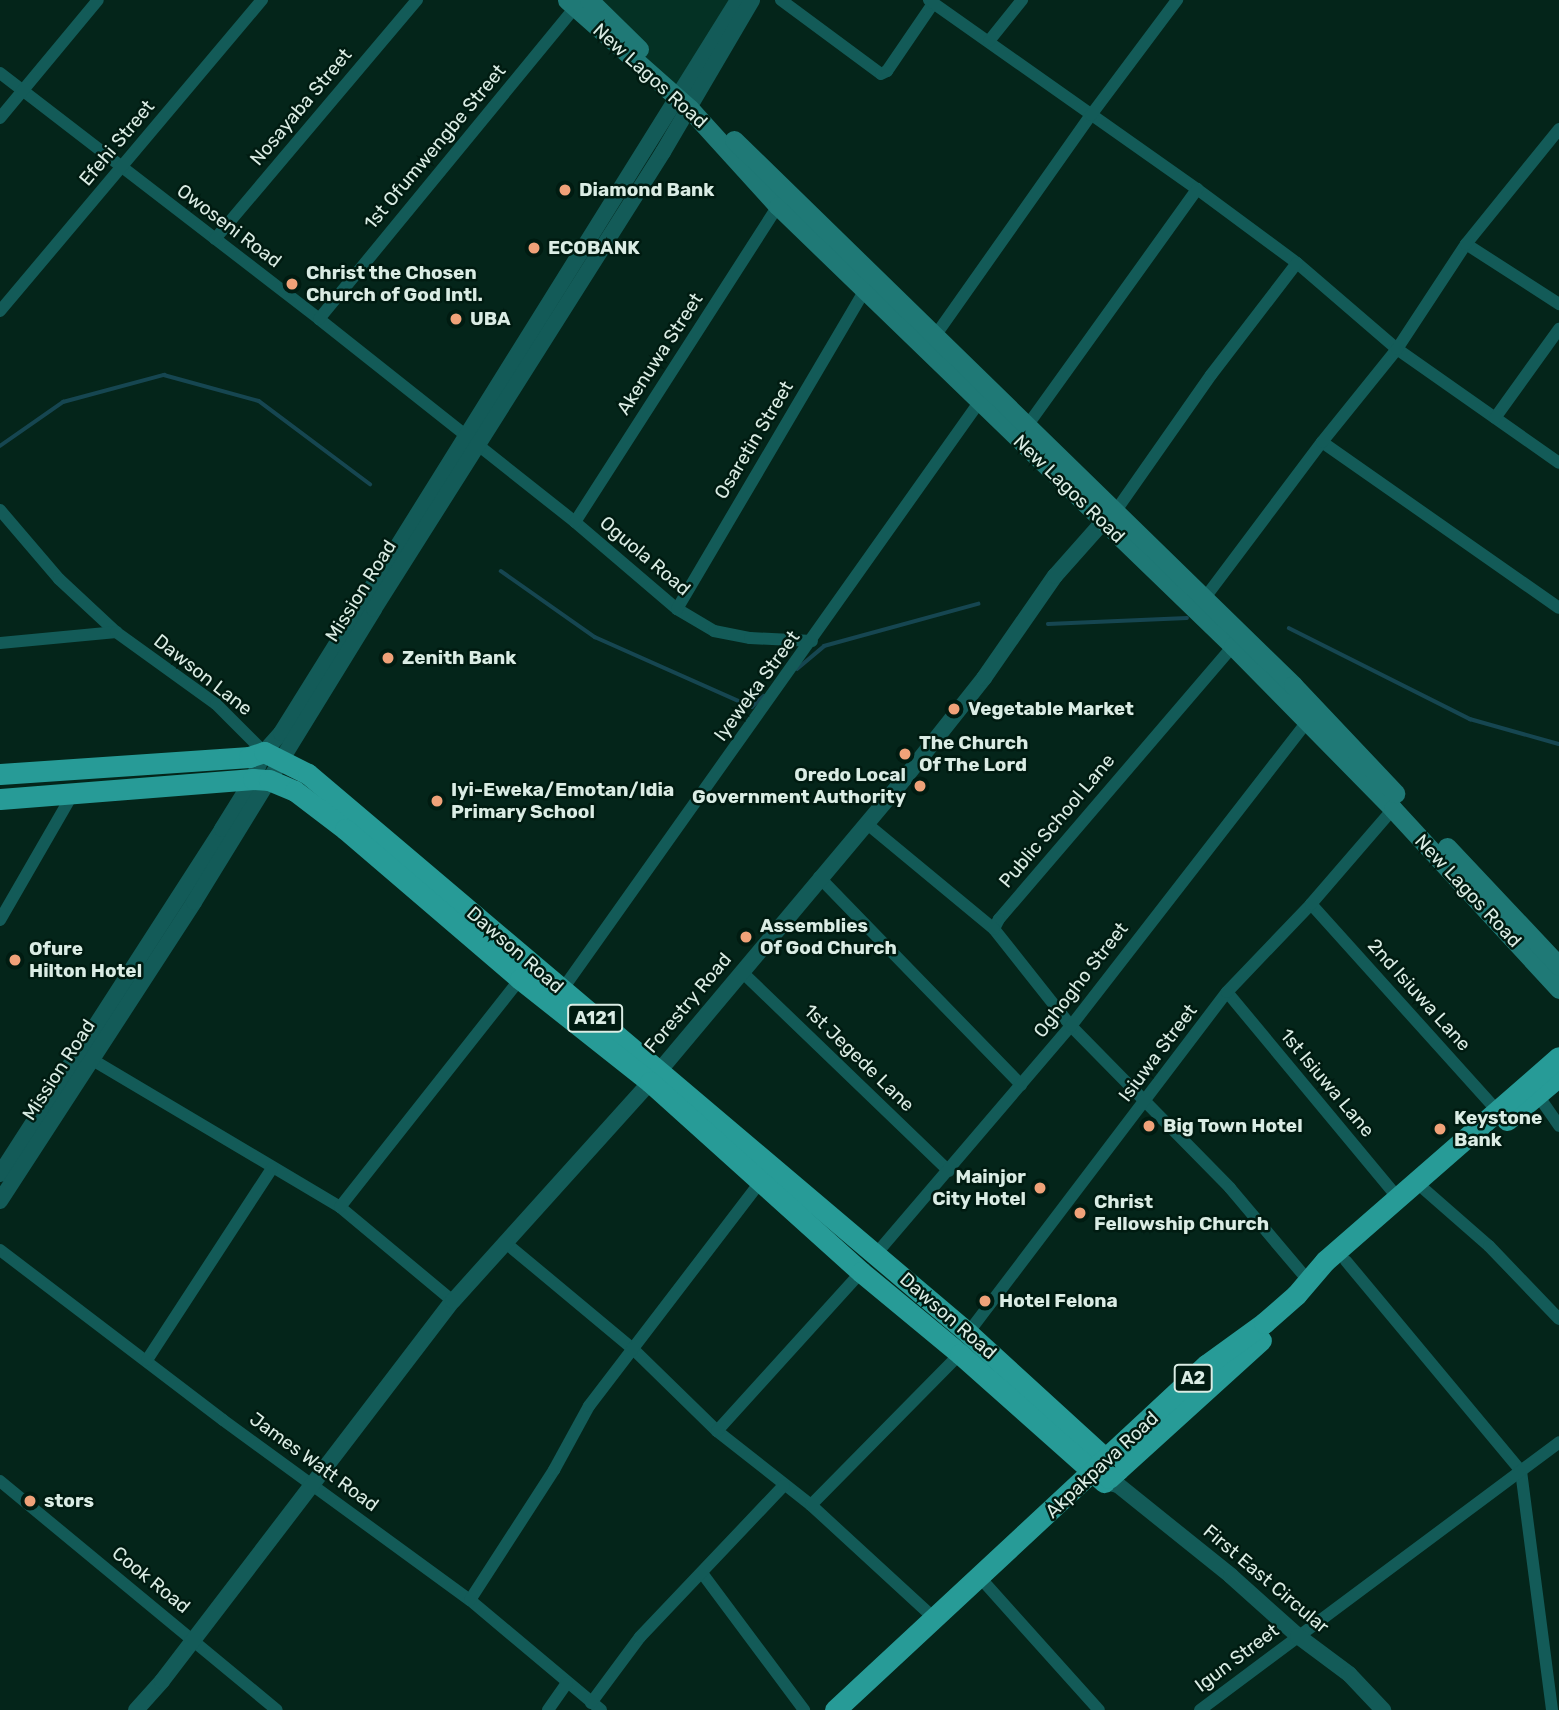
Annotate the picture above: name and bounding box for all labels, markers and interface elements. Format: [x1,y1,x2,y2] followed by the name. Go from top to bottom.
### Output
[588,19,712,133] street label: New Lagos Road
[245,44,357,170] street label: Nosayaba Street
[359,60,511,234] street label: 1st Ofumwengbe Street
[75,96,159,190] street label: Efehi Street
[172,179,286,273] street label: Owoseni Road
[579,179,714,201] place label: Diamond Bank
[557,182,573,198] marker: Diamond Bank
[548,237,640,259] place label: ECOBANK
[526,240,542,256] marker: ECOBANK
[306,262,483,306] place label: Christ the Chosen Church of God Intl.
[284,276,300,292] marker: Christ the Chosen Church of God Intl.
[612,289,708,419] street label: Akenuwa Street
[470,308,511,330] place label: UBA
[448,311,464,327] marker: UBA
[710,377,798,503] street label: Osaretin Street
[1008,430,1130,548] street label: New Lagos Road
[595,511,695,601] street label: Oguola Road
[321,536,401,646] street label: Mission Road
[709,626,805,746] street label: Iyeweka Street
[149,629,257,721] street label: Dawson Lane
[402,647,516,669] place label: Zenith Bank
[380,650,396,666] marker: Zenith Bank
[968,698,1134,720] place label: Vegetable Market
[946,701,962,717] marker: Vegetable Market
[919,732,1028,776] place label: The Church Of The Lord
[897,746,913,762] marker: The Church Of The Lord
[994,749,1120,893] street label: Public School Lane
[692,764,906,808] place label: Oredo Local Government Authority
[912,778,928,794] marker: Oredo Local Government Authority
[451,779,674,823] place label: Iyi-Eweka/Emotan/Idia Primary School
[429,793,445,809] marker: Iyi-Eweka/Emotan/Idia Primary School
[1410,830,1526,952] street label: New Lagos Road
[462,902,568,998] street label: Dawson Road
[760,915,897,959] place label: Assemblies Of God Church
[1029,918,1133,1042] street label: Oghogho Street
[738,929,754,945] marker: Assemblies Of God Church
[1363,934,1475,1056] street label: 2nd Isiuwa Lane
[29,938,142,982] place label: Ofure Hilton Hotel
[639,948,737,1058] street label: Forestry Road
[7,952,23,968] marker: Ofure Hilton Hotel
[799,1000,919,1116] street label: 1st Jegede Lane
[1114,1000,1202,1106] street label: Isiuwa Street
[567,1003,623,1032] road number: A121
[18,1015,100,1125] street label: Mission Road
[1275,1024,1379,1142] street label: 1st Isiuwa Lane
[1454,1107,1542,1151] place label: Keystone Bank
[1163,1115,1303,1137] place label: Big Town Hotel
[1141,1118,1157,1134] marker: Big Town Hotel
[1432,1121,1448,1137] marker: Keystone Bank
[932,1166,1026,1210] place label: Mainjor City Hotel
[1032,1180,1048,1196] marker: Mainjor City Hotel
[1094,1191,1269,1235] place label: Christ Fellowship Church
[1072,1205,1088,1221] marker: Christ Fellowship Church
[895,1268,1001,1364] street label: Dawson Road
[999,1290,1118,1312] place label: Hotel Felona
[977,1293,993,1309] marker: Hotel Felona
[1172,1364,1214,1392] road number: A2
[245,1407,383,1517] street label: James Watt Road
[1041,1407,1163,1523] street label: Akpakpava Road
[44,1490,94,1512] place label: stors
[22,1493,38,1509] marker: stors
[1199,1520,1333,1638] street label: First East Circular
[107,1542,195,1618] street label: Cook Road
[1191,1619,1283,1697] street label: Igun Street

